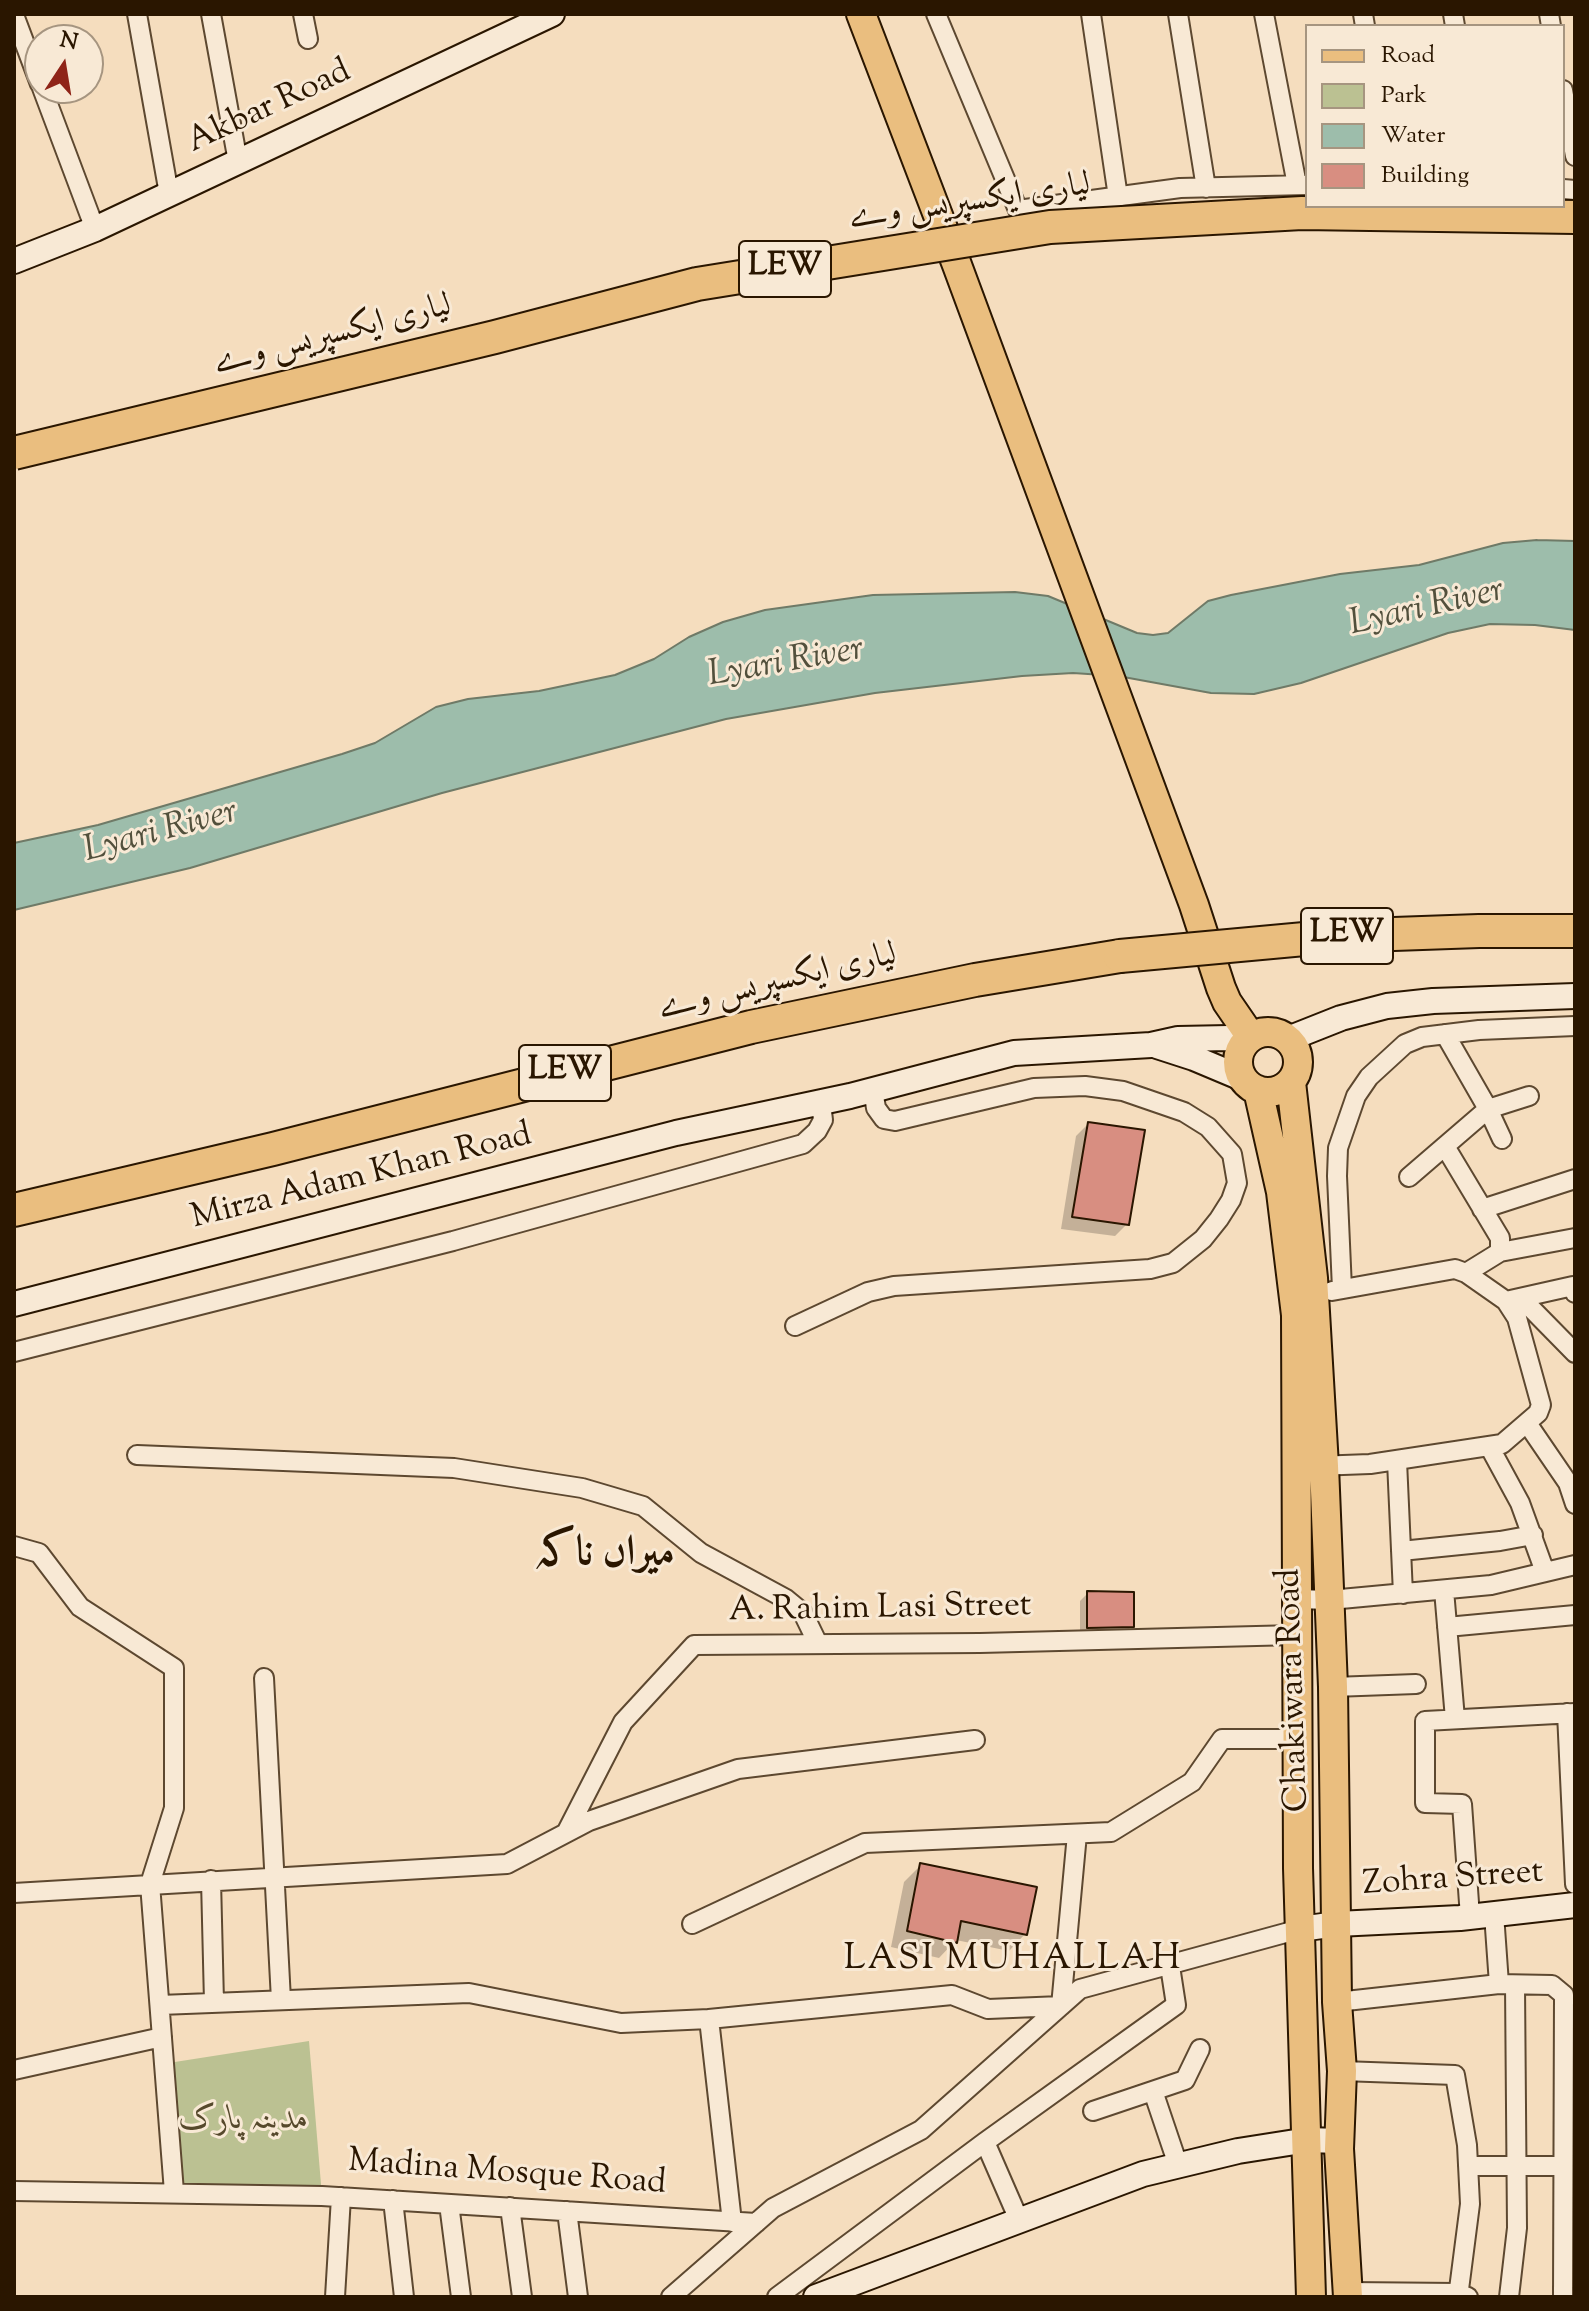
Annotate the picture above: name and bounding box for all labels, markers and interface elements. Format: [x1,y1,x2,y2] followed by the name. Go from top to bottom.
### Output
[24,24,104,104] north arrow
[1305,24,1565,208] legend
[57,25,80,60] text: N
[1381,39,1435,73] text: Road
[182,53,358,165] street label: Akbar Road
[1381,79,1427,113] text: Park
[1381,119,1445,153] text: Water
[1381,159,1469,193] text: Building
[846,167,1094,241] street label: لیاری ایکسپریس وے
[739,241,831,297] road number: LEW
[210,288,456,386] street label: لیاری ایکسپریس وے
[1345,571,1509,649] water label: Lyari River
[705,630,867,700] water label: Lyari River
[79,793,243,875] water label: Lyari River
[1301,908,1393,964] road number: LEW
[655,937,901,1031] street label: لیاری ایکسپریس وے
[519,1045,611,1101] road number: LEW
[188,1117,536,1241] street label: Mirza Adam Khan Road
[533,1532,675,1582] district label: میراں ناکہ
[1271,1567,1321,1813] street label: Chakiwara Road
[728,1588,1032,1634] street label: A. Rahim Lasi Street
[1361,1854,1545,1908] street label: Zohra Street
[844,1940,1182,1984] district label: LASI MUHALLAH
[179,2102,309,2142] park label: مدینہ پارک
[347,2144,667,2206] street label: Madina Mosque Road

